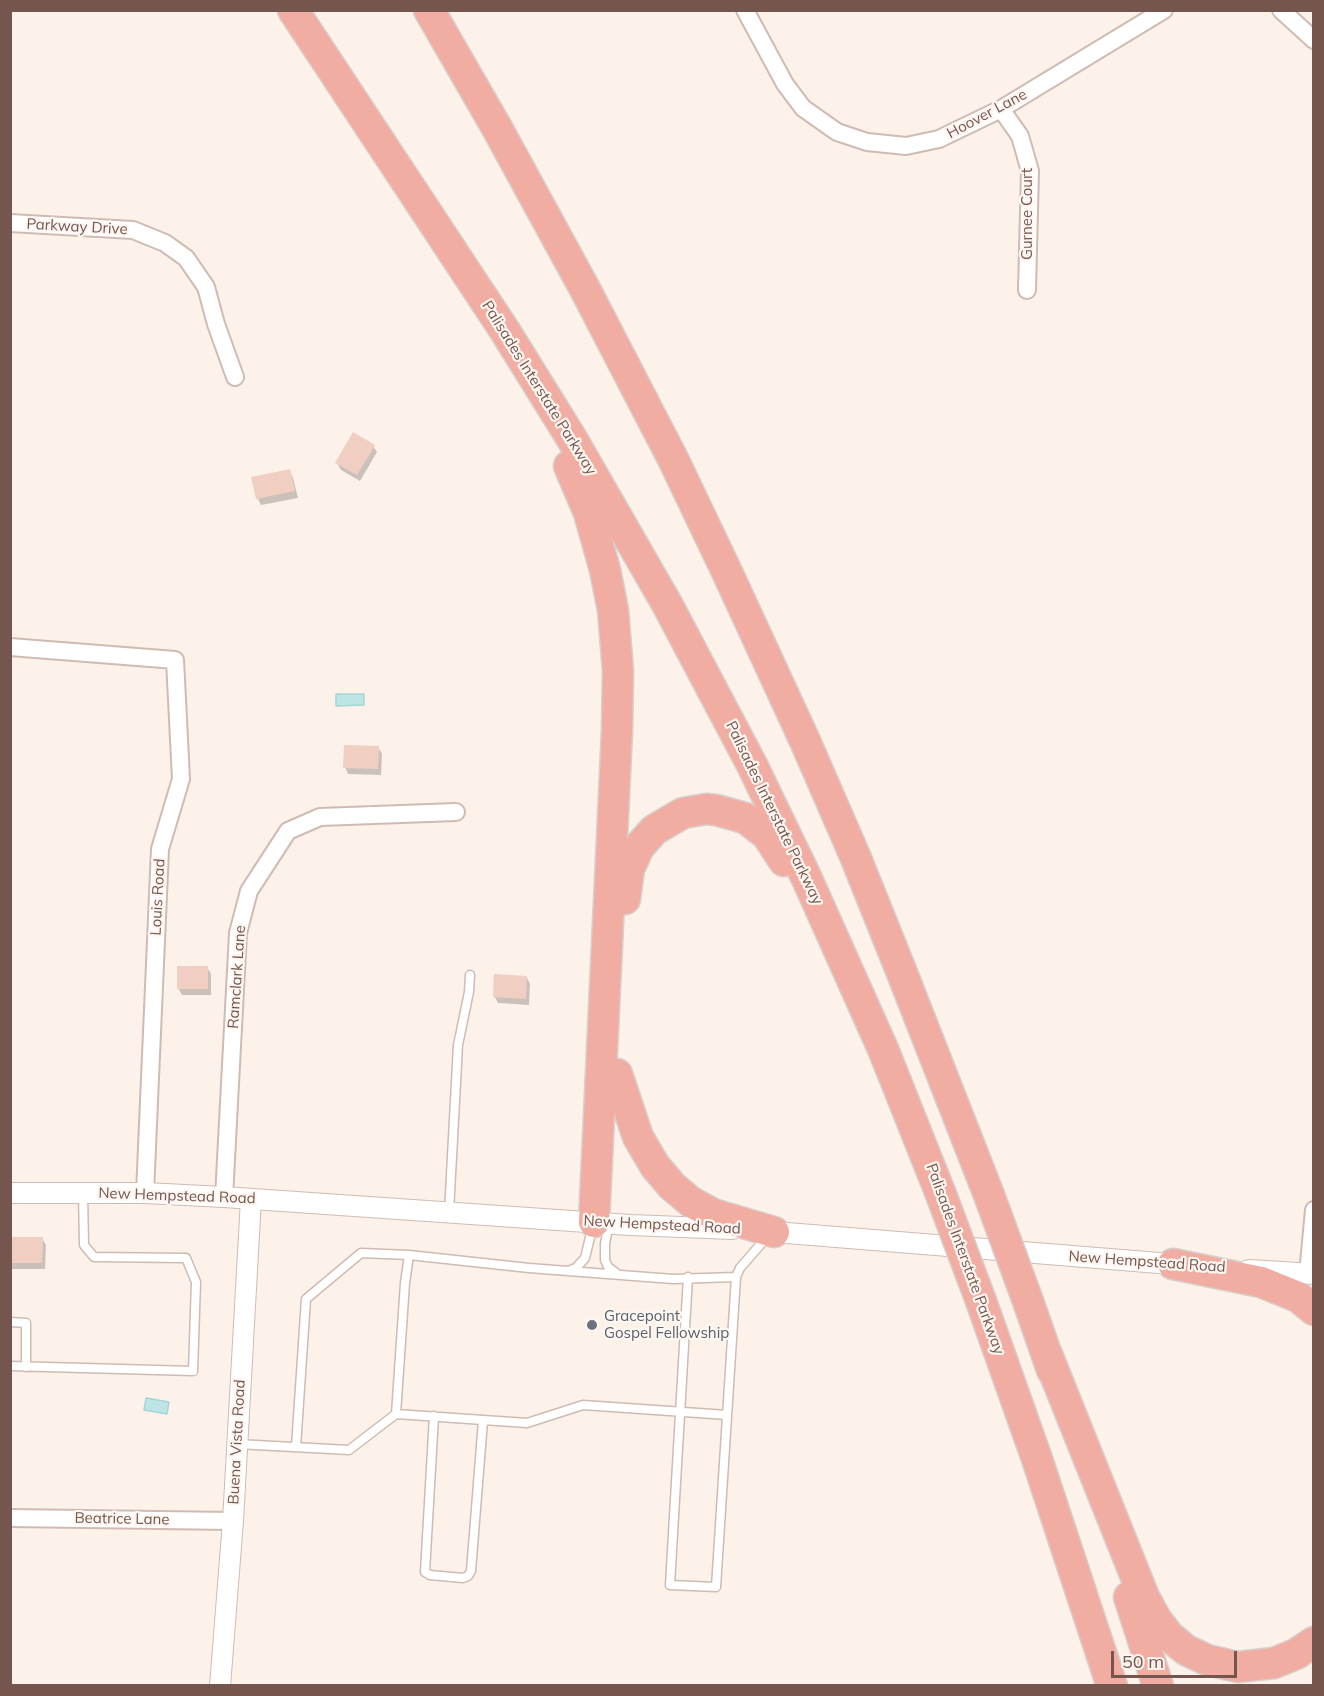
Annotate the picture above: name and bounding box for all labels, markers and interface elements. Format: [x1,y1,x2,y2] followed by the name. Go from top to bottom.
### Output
[944,85,1030,143] street label: Hoover Lane
[1018,168,1036,260] street label: Gurnee Court
[26,215,128,239] street label: Parkway Drive
[478,298,600,478] street label: Palisades Interstate Parkway
[722,718,826,908] street label: Palisades Interstate Parkway
[147,858,169,936] street label: Louis Road
[224,925,250,1029] street label: Ramclark Lane
[922,1161,1008,1357] street label: Palisades Interstate Parkway
[98,1184,256,1208] street label: New Hempstead Road
[583,1212,741,1238] street label: New Hempstead Road
[1068,1248,1226,1276] street label: New Hempstead Road
[604,1307,729,1342] place label: Gracepoint Gospel Fellowship
[585,1318,599,1332] marker: Gracepoint Gospel Fellowship
[225,1379,249,1505] street label: Buena Vista Road
[74,1509,170,1529] street label: Beatrice Lane
[1114,1639,1240,1677] scale bar
[1122,1650,1164,1673] text: 50 m

